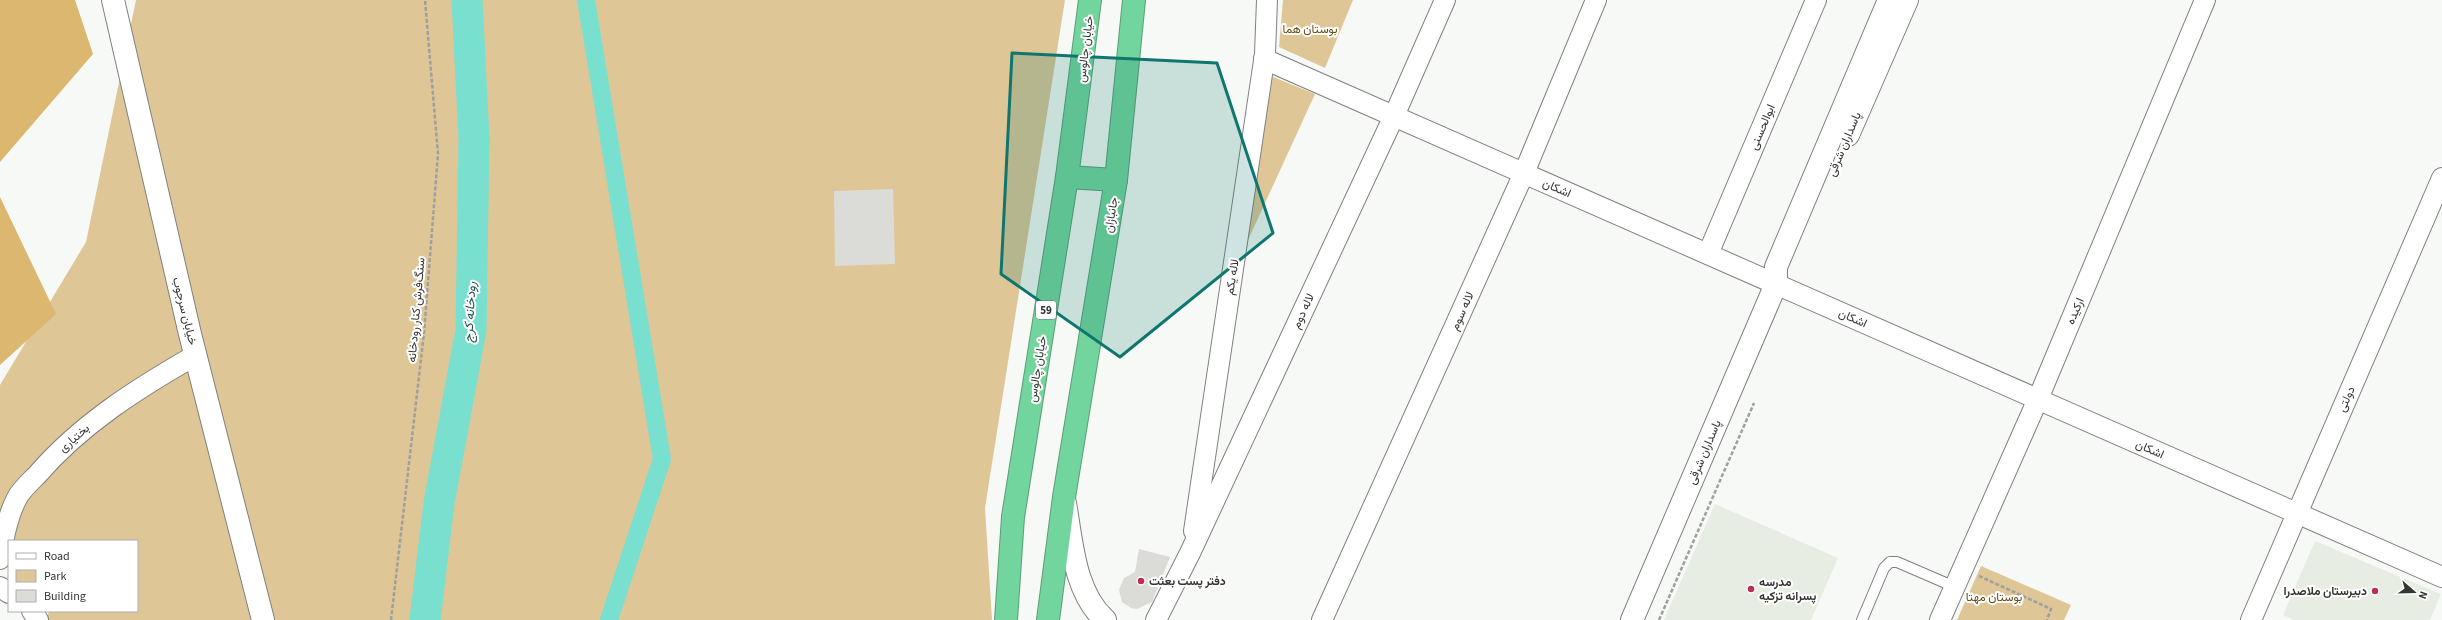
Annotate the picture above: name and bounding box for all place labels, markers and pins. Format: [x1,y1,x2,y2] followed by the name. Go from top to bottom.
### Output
[1149,573,1226,590] place label: دفتر پست بعثت
[1759,574,1816,605] place label: مدرسه پسرانه تزکیه
[1136,576,1146,586] marker: دفتر پست بعثت
[2283,583,2367,600] place label: دبیرستان ملاصدرا
[1746,584,1756,594] marker: مدرسه پسرانه تزکیه
[2370,586,2380,596] marker: دبیرستان ملاصدرا

